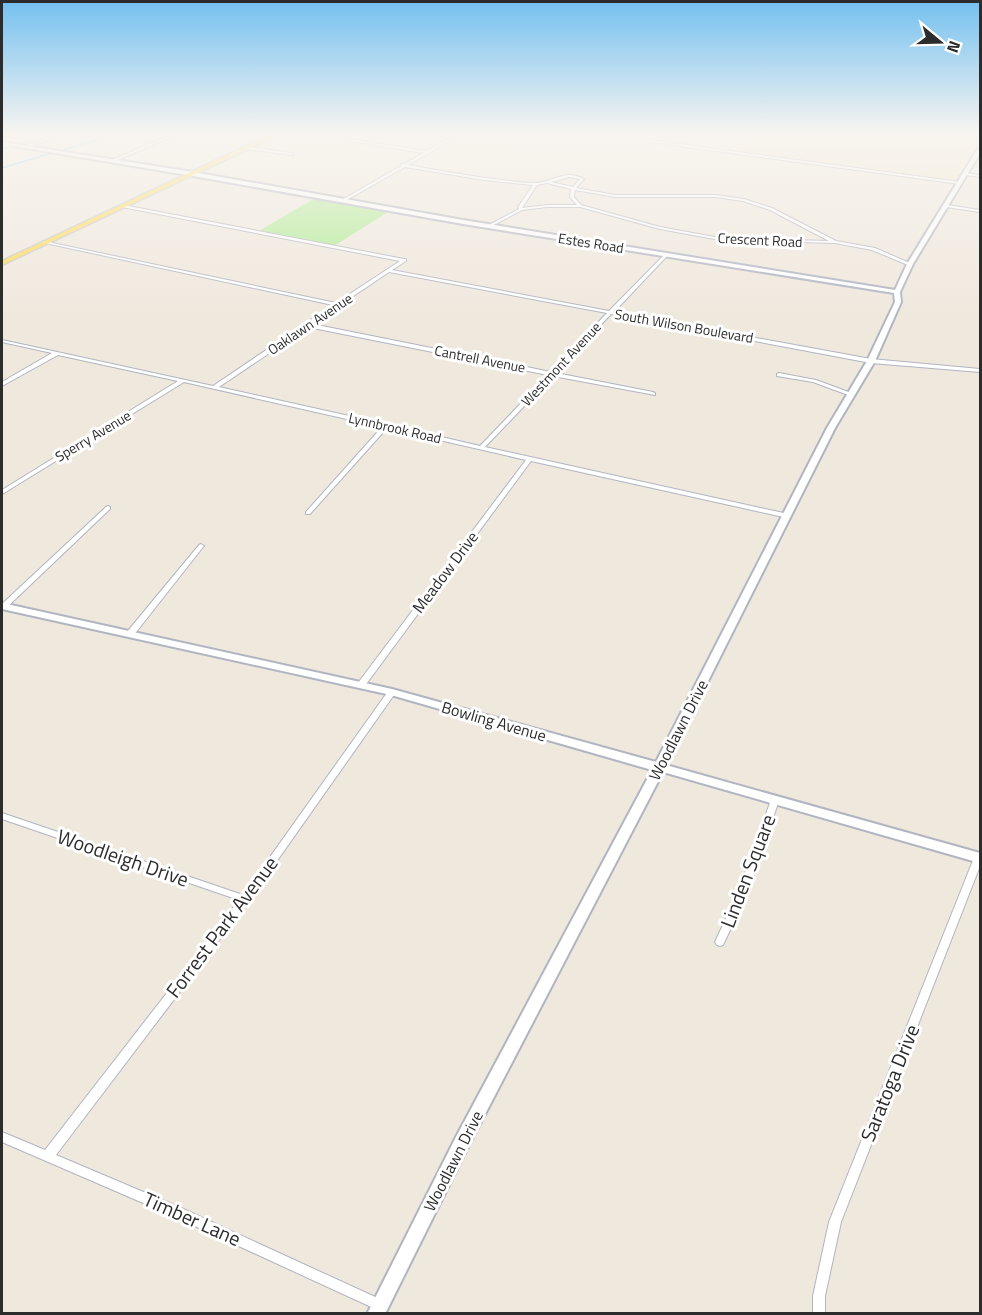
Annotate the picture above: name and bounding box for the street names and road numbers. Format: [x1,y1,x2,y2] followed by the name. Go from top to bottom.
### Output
[557,227,625,258] street label: Estes Road
[717,227,803,252] street label: Crescent Road
[263,287,356,360] street label: Oaklawn Avenue
[613,303,755,348] street label: South Wilson Boulevard
[516,317,605,411] street label: Westmont Avenue
[433,339,527,378] street label: Cantrell Avenue
[51,405,135,467] street label: Sperry Avenue
[347,407,444,448] street label: Lynnbrook Road
[406,526,484,618] street label: Meadow Drive
[642,675,714,785] street label: Woodlawn Drive
[439,695,549,747] street label: Bowling Avenue
[712,810,783,932] street label: Linden Square
[53,821,193,895] street label: Woodleigh Drive
[158,849,285,1004] street label: Forrest Park Avenue
[852,1020,927,1146] street label: Saratoga Drive
[417,1106,489,1216] street label: Woodlawn Drive
[138,1183,246,1254] street label: Timber Lane

